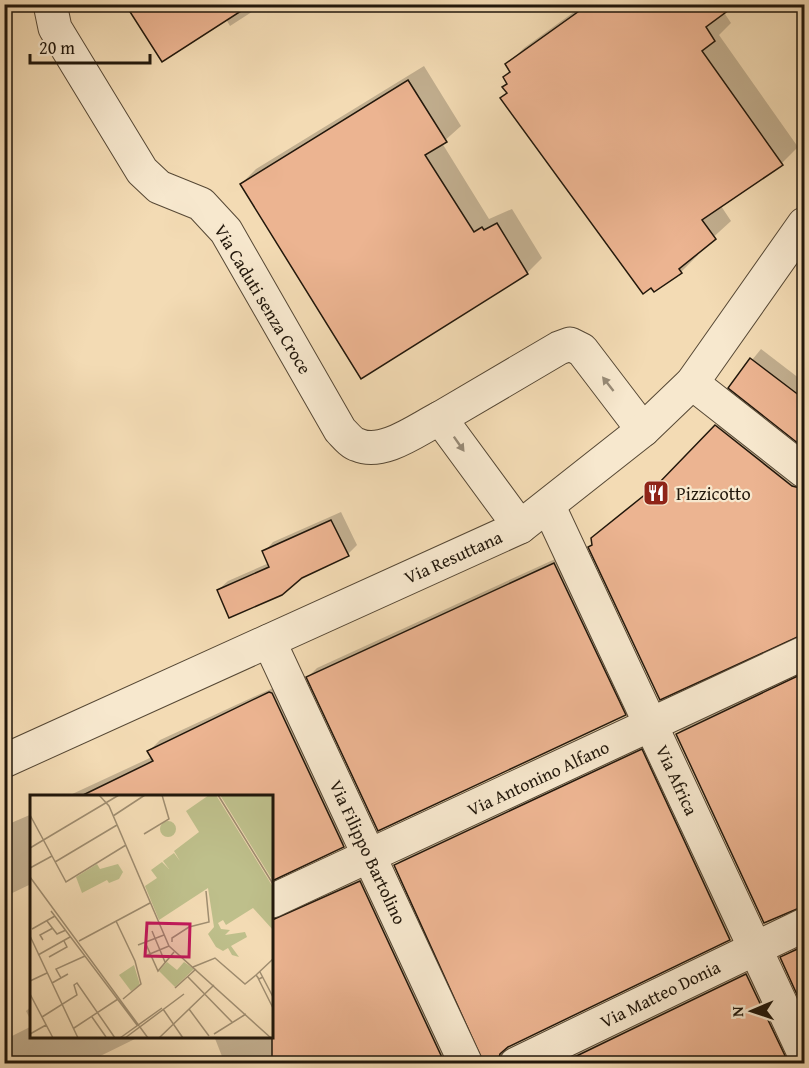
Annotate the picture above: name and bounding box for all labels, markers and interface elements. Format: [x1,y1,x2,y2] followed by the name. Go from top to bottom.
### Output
[30,27,150,65] scale bar
[39,34,75,61] text: 20 m
[207,219,319,379] street label: Via Caduti senza Croce
[602,376,614,391] one-way arrow
[453,435,465,451] one-way arrow
[641,478,671,508] restaurant icon: Pizzicotto
[676,480,751,507] place label: Pizzicotto
[400,523,507,591] street label: Via Resuttana
[463,733,613,823] street label: Via Antonino Alfano
[649,740,705,820] street label: Via Africa
[323,775,413,929] street label: Via Filippo Bartolino
[30,795,273,1038] inset map
[595,953,725,1035] street label: Via Matteo Donia
[722,981,782,1041] north arrow
[725,1005,749,1017] text: N

